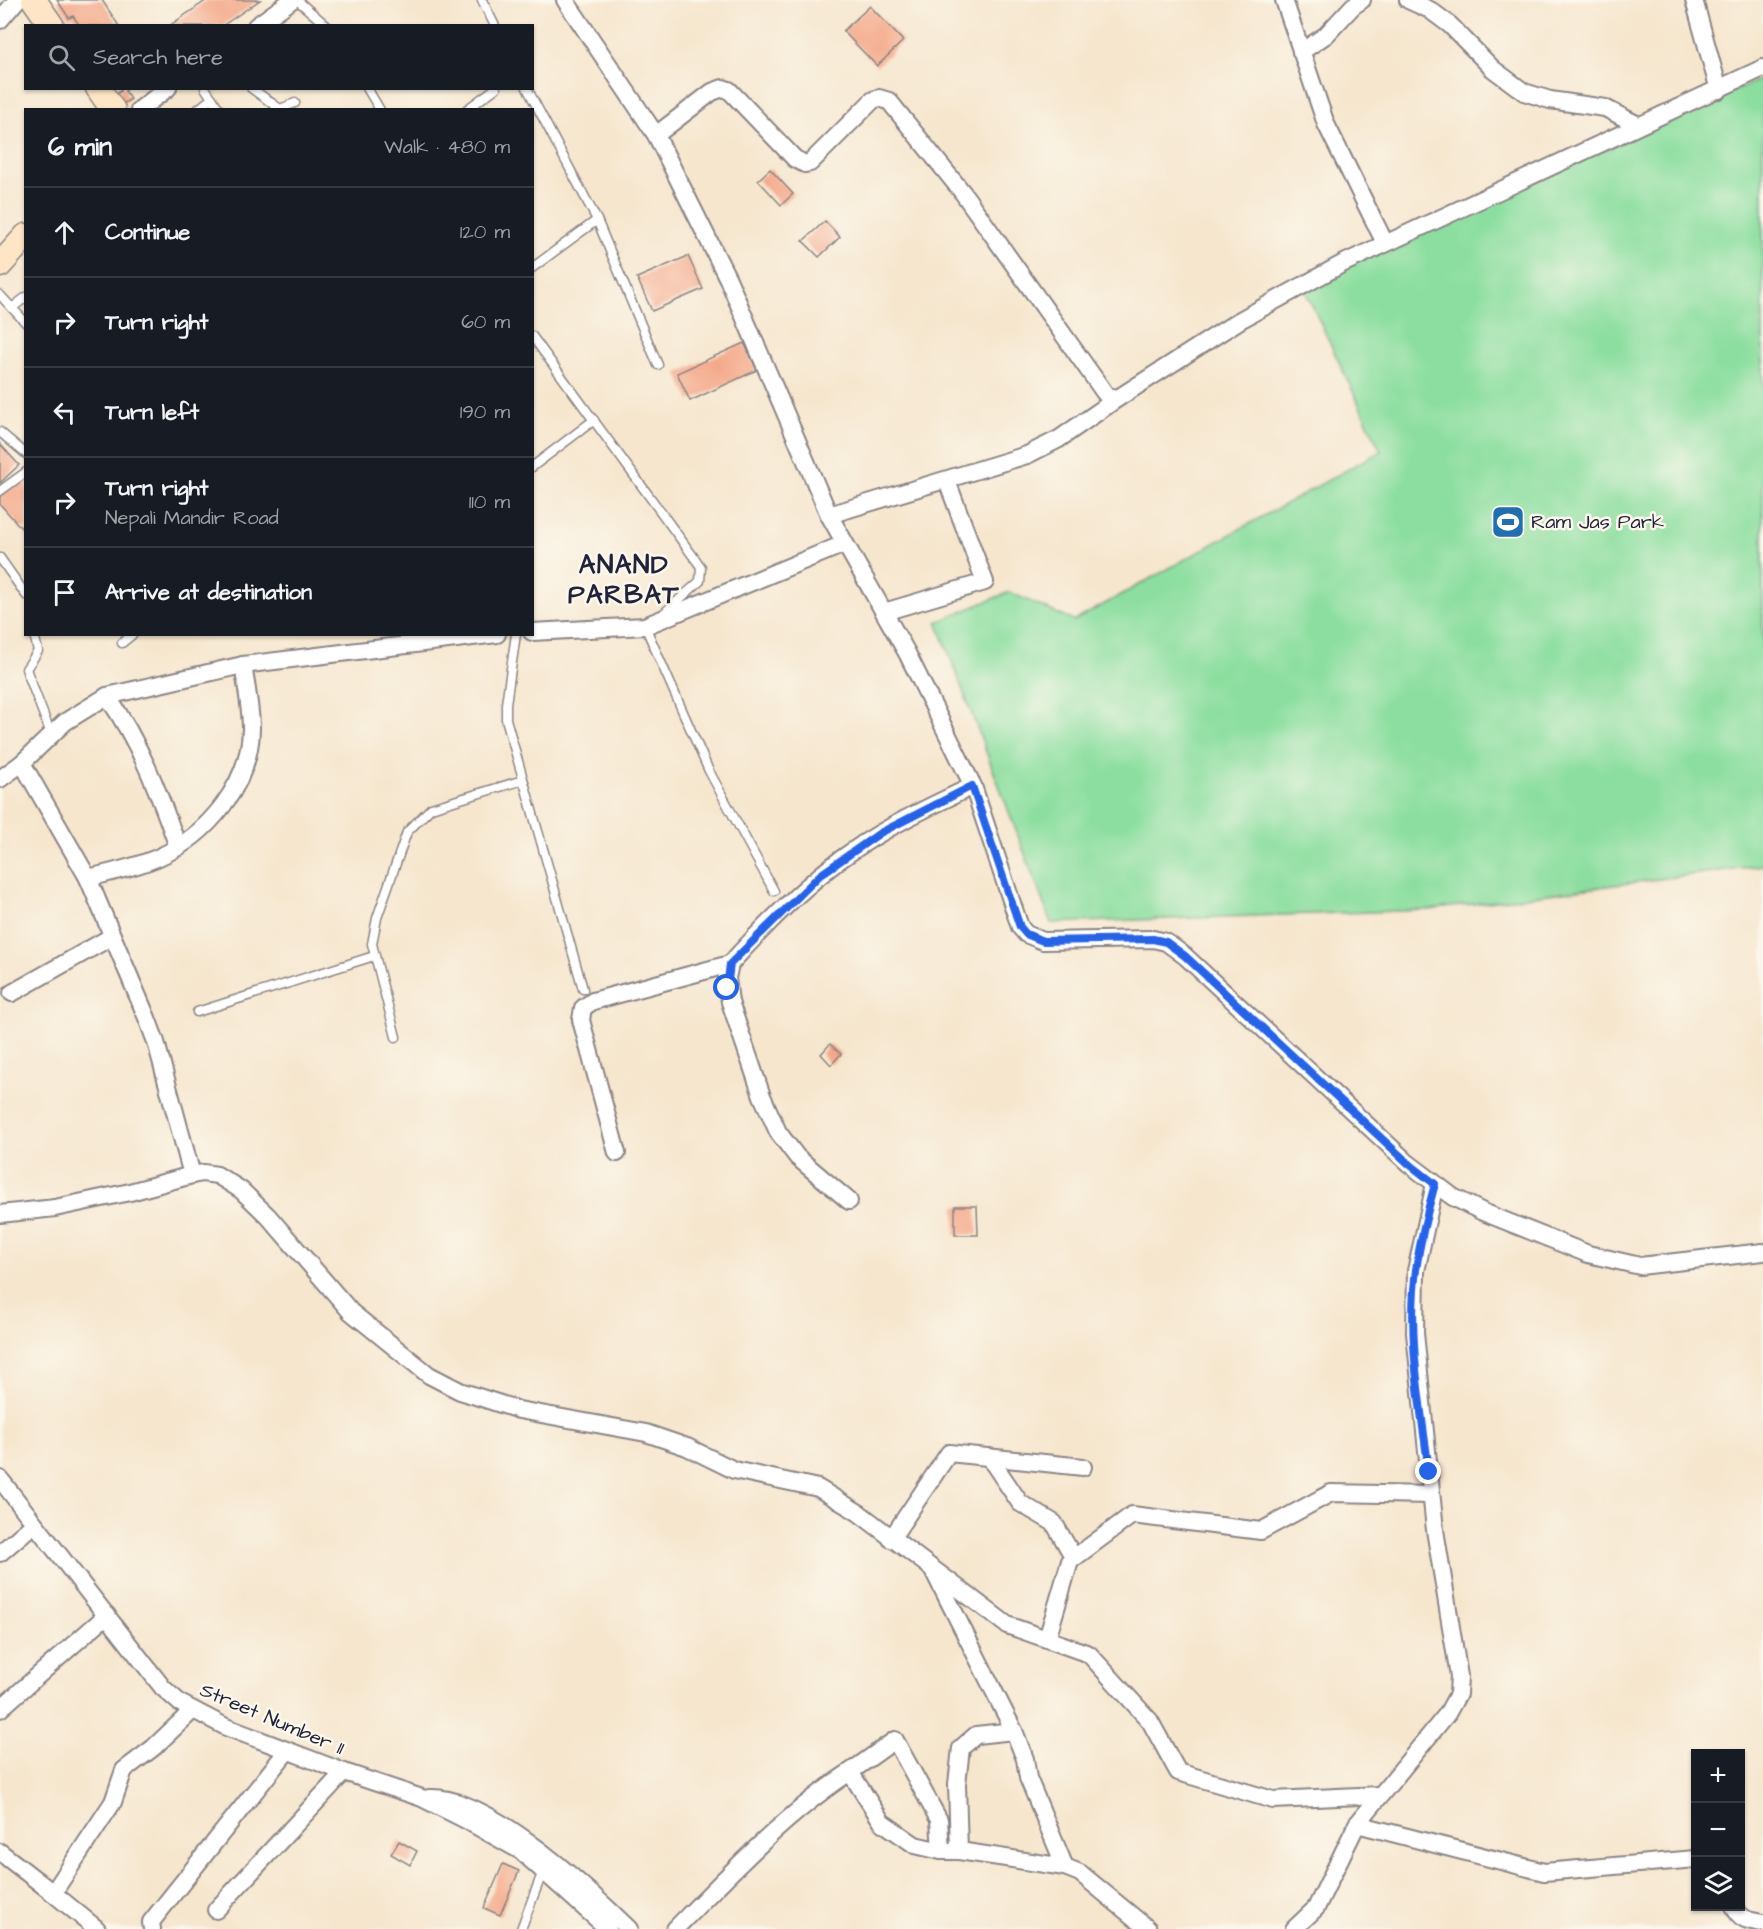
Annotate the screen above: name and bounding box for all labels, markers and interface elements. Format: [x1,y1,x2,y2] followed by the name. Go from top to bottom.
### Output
[24,24,534,90] search box
[45,41,78,74] icon: search
[93,42,223,73] text: Search here
[48,129,112,165] text: 6 min
[384,133,510,161] text: Walk · 480 m
[48,216,81,249] icon: ahead
[105,217,190,248] text: Continue
[460,218,510,246] text: 120 m
[48,306,81,339] icon: right
[105,307,208,338] text: Turn right
[461,308,510,336] text: 60 m
[48,396,81,429] icon: left
[105,397,199,428] text: Turn left
[460,398,510,426] text: 190 m
[105,473,208,504] text: Turn right
[48,486,81,519] icon: right
[469,488,510,516] text: 110 m
[105,504,279,532] text: Nepali Mandir Road
[1490,504,1526,540] sports icon: Ram Jas Park
[1531,508,1664,536] place label: Ram Jas Park
[568,547,680,613] district label: ANAND PARBAT
[48,576,81,609] icon: arrive
[105,577,312,608] text: Arrive at destination
[713,974,739,1000] route start
[1415,1458,1441,1484] route end
[196,1676,349,1762] street label: Street Number 11
[1691,1749,1745,1911] map controls
[1691,1749,1745,1803] button: +
[1691,1803,1745,1857] button: −
[1691,1857,1745,1911] button: layers

